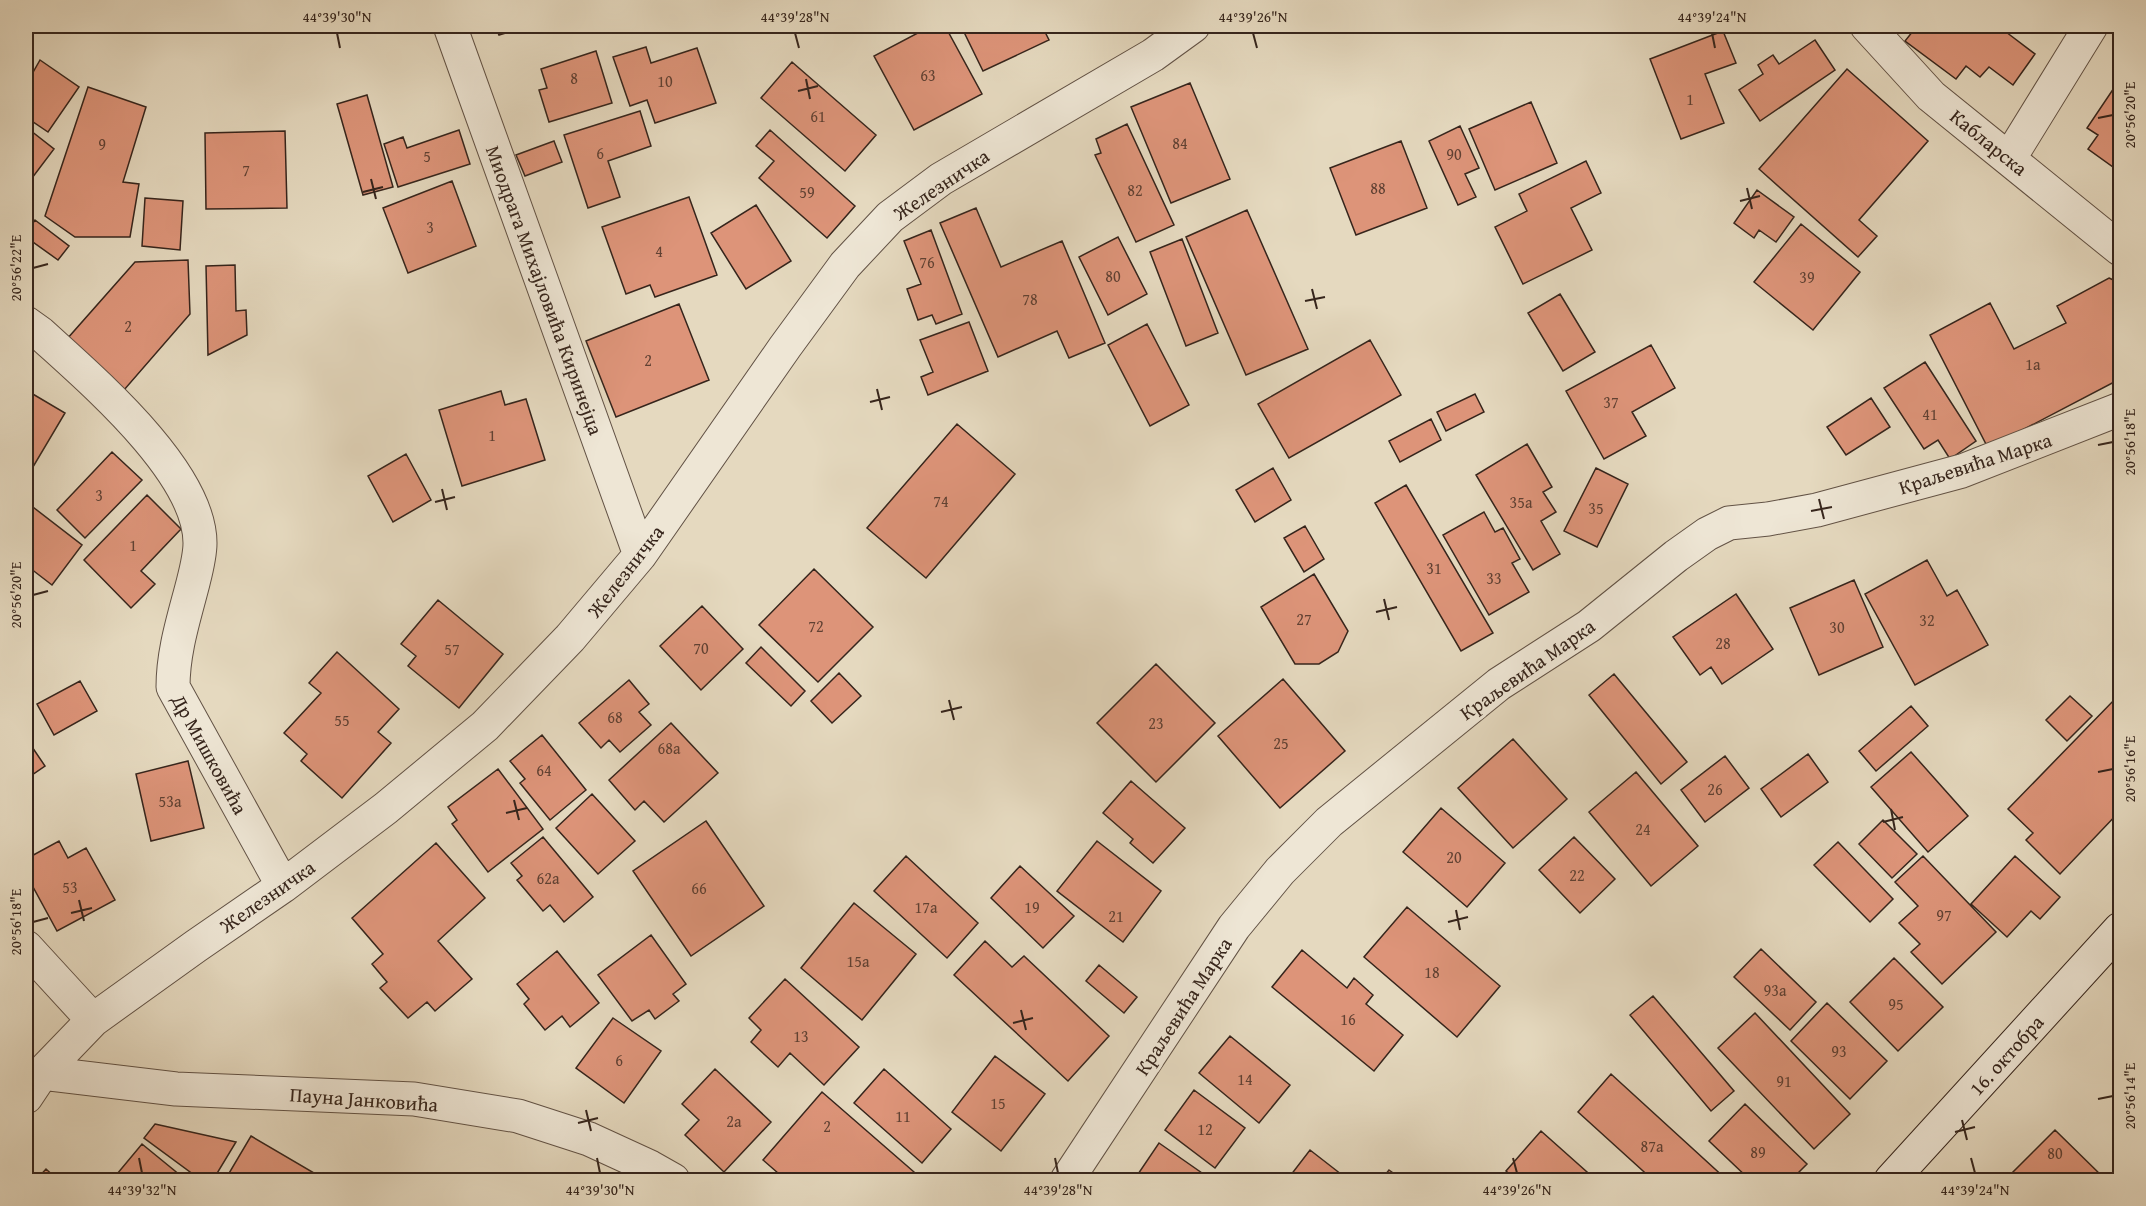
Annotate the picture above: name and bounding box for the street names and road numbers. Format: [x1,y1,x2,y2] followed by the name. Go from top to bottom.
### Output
[1944,102,2034,183] street label: Кабларска
[479,141,611,439] street label: Миодрага Михајловића Киринејца
[886,141,995,227] street label: Железничка
[1895,424,2056,501] street label: Краљевића Марка
[579,518,671,624] street label: Железничка
[1453,611,1601,727] street label: Краљевића Марка
[164,688,255,820] street label: Др Мишковића
[213,852,321,940] street label: Железничка
[1127,931,1239,1081] street label: Краљевића Марка
[1962,1008,2050,1102] street label: 16. октобра
[289,1079,440,1119] street label: Пауна Јанковића

